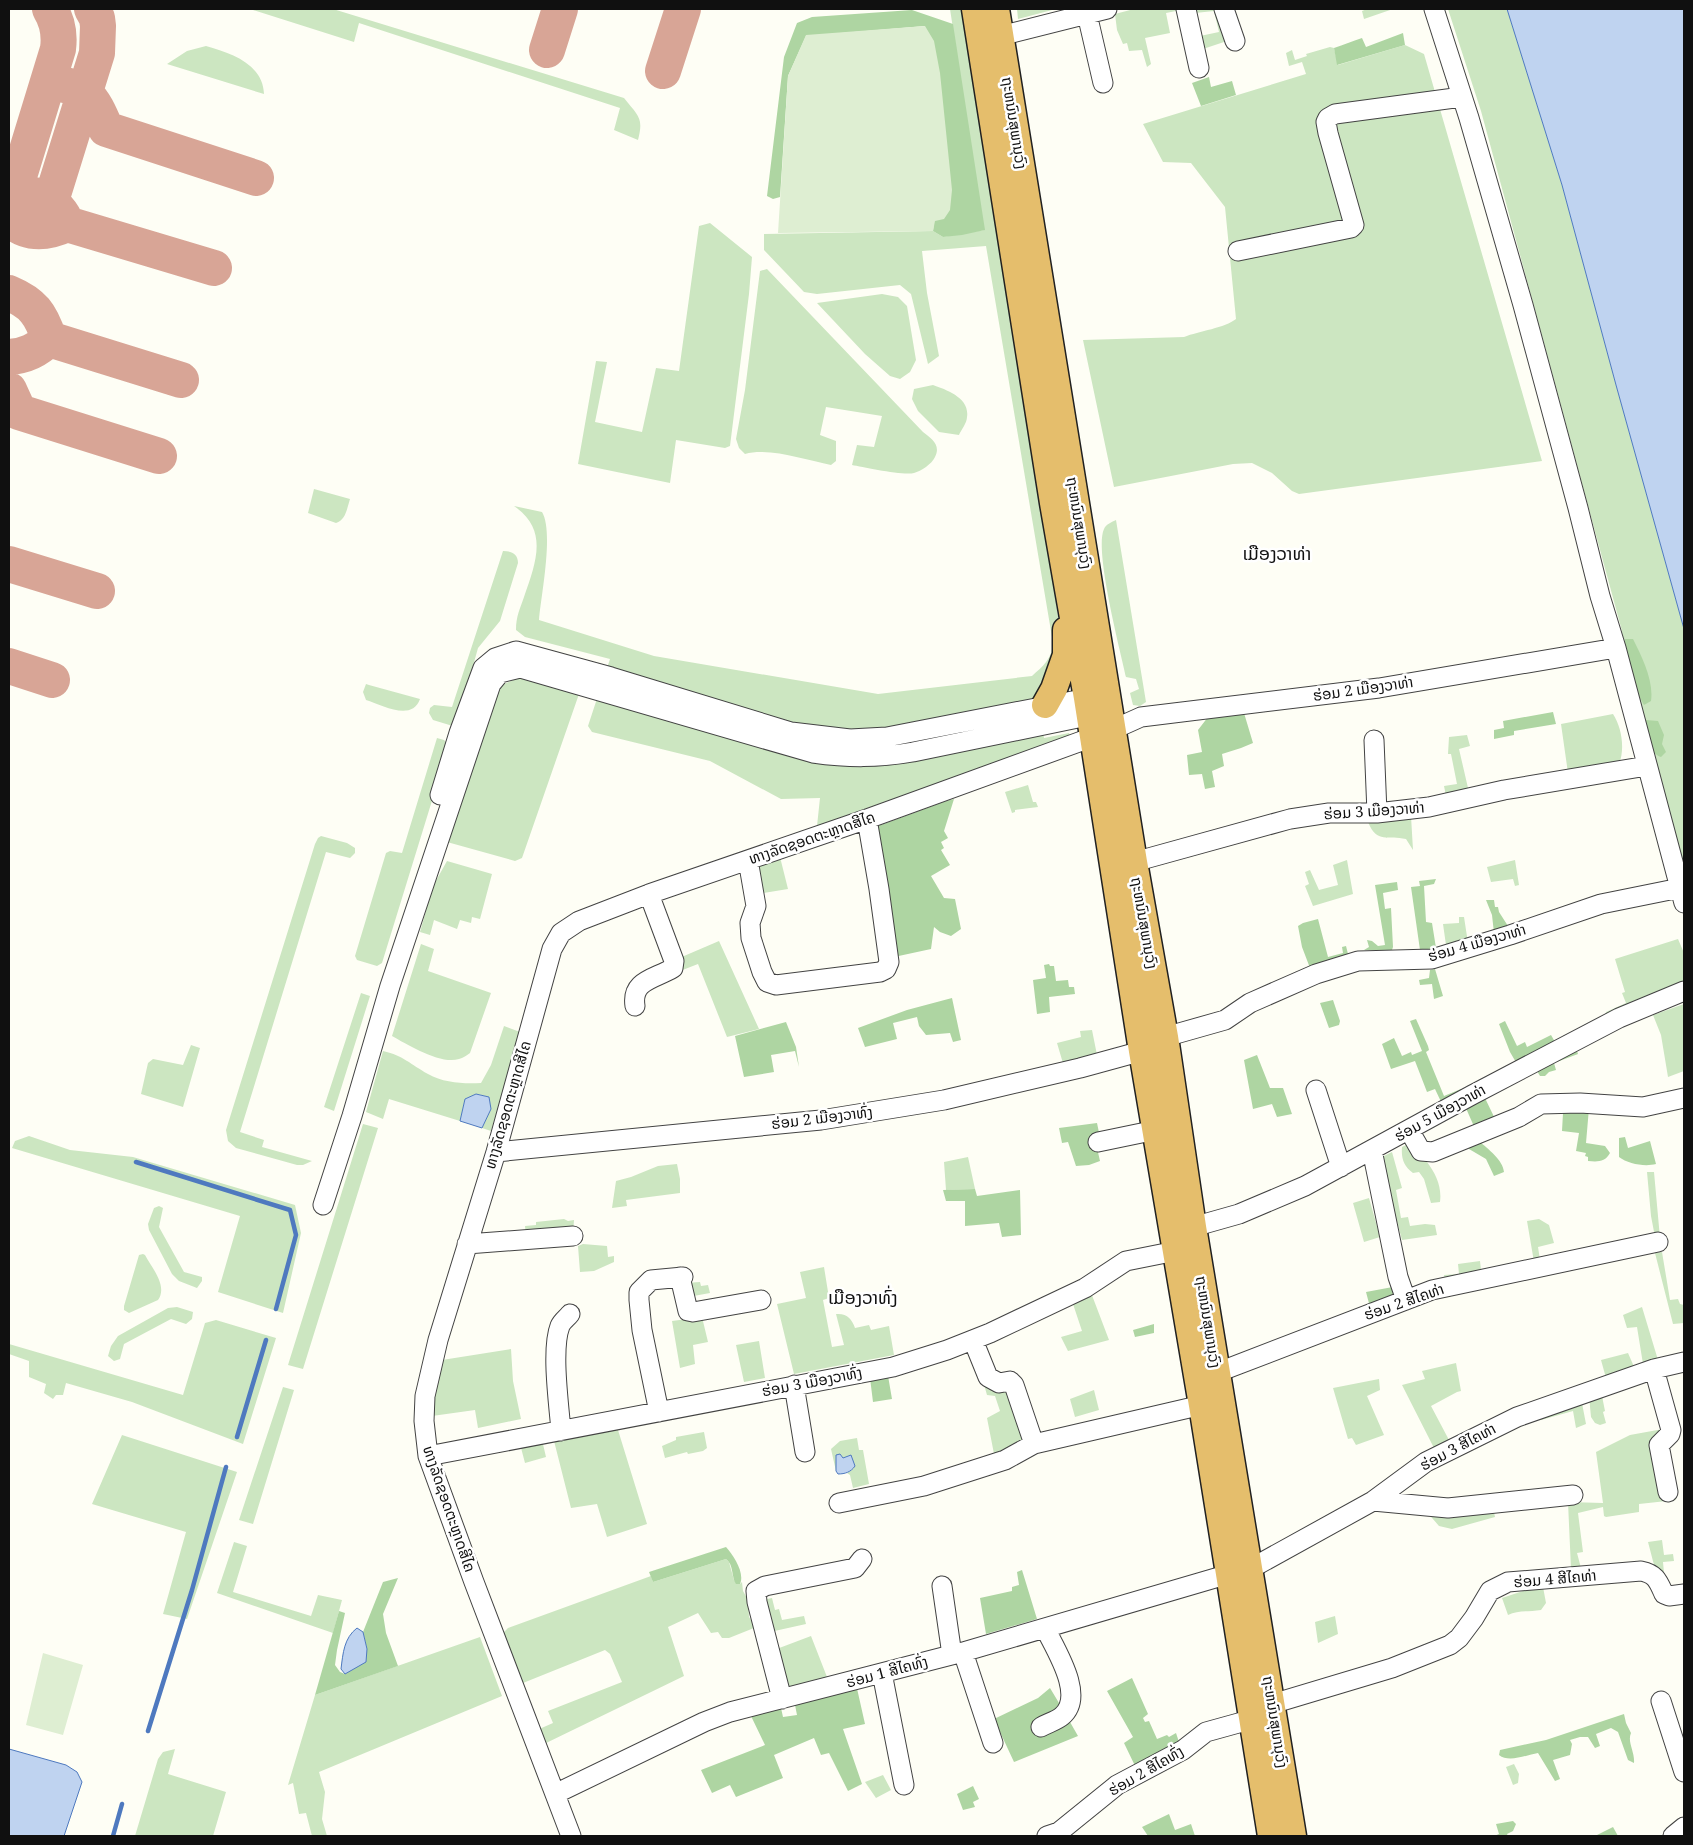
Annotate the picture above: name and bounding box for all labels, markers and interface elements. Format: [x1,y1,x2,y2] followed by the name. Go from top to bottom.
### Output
[997,75,1032,171] street label: ຖະຫນົນສຸພານຸວົງ
[1062,475,1097,571] street label: ຖະຫນົນສຸພານຸວົງ
[1243,541,1311,565] district label: ເມືອງວາທ່າ
[1311,671,1414,705] street label: ຮ່ອມ 2 ເມືອງວາທ່າ
[1323,796,1425,824] street label: ຮ່ອມ 3 ເມືອງວາທ່າ
[746,806,878,868] street label: ທາງລັດຊອດຕະຫຼາດສີໄຄ
[1126,875,1163,971] street label: ຖະຫນົນສຸພານຸວົງ
[1425,918,1528,966] street label: ຮ່ອມ 4 ເມືອງວາທ່າ
[479,1038,535,1171] street label: ທາງລັດຊອດຕະຫຼາດສີໄຄ
[1390,1079,1489,1145] street label: ຮ່ອມ 5 ເມືອງວາທ່າ
[770,1101,874,1133] street label: ຮ່ອມ 2 ເມືອງວາທົ່ງ
[1191,1274,1226,1370] street label: ຖະຫນົນສຸພານຸວົງ
[1361,1278,1446,1324] street label: ຮ່ອມ 2 ສີໄຄທ່າ
[828,1285,898,1309] district label: ເມືອງວາທົ່ງ
[760,1361,864,1401] street label: ຮ່ອມ 3 ເມືອງວາທົ່ງ
[1416,1418,1499,1474] street label: ຮ່ອມ 3 ສີໄຄທ່າ
[419,1443,481,1575] street label: ທາງລັດຊອດຕະຫຼາດສີໄຄ
[1513,1564,1597,1592] street label: ຮ່ອມ 4 ສີໄຄທ່າ
[844,1650,930,1692] street label: ຮ່ອມ 1 ສີໄຄທົ່ງ
[1258,1674,1293,1770] street label: ຖະຫນົນສຸພານຸວົງ
[1104,1740,1187,1800] street label: ຮ່ອມ 2 ສີໄຄທົ່ງ

